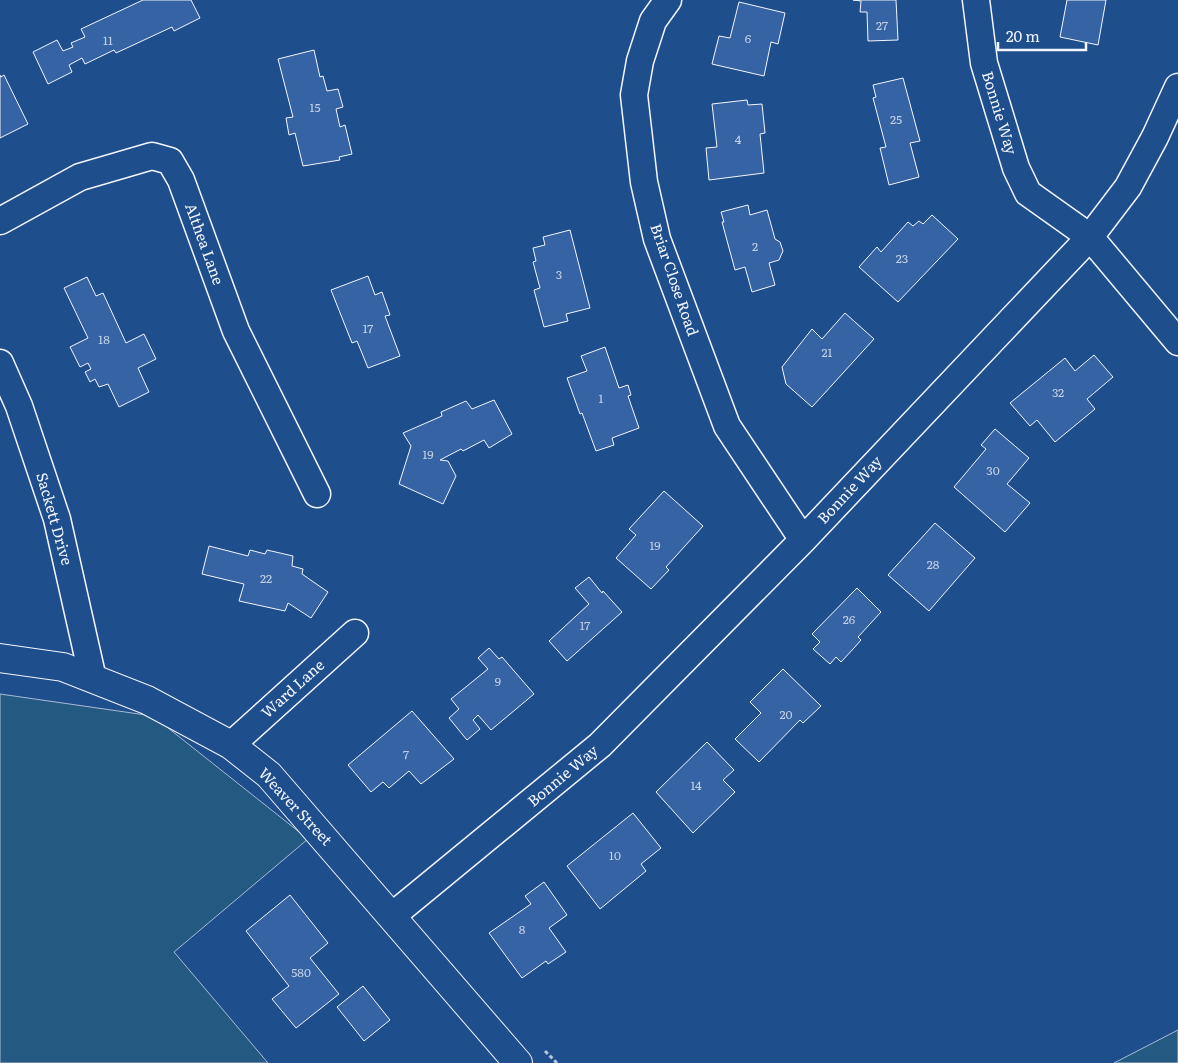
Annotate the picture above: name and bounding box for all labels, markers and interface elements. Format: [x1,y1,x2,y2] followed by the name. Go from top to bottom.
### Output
[876,16,888,34] house number: 27
[998,20,1086,52] scale bar
[1006,24,1040,47] text: 20 m
[745,29,752,47] house number: 6
[103,31,113,49] house number: 11
[977,68,1024,157] street label: Bonnie Way
[310,98,320,116] house number: 15
[890,110,902,128] house number: 25
[735,130,742,148] house number: 4
[180,199,231,288] street label: Althea Lane
[645,220,705,339] street label: Briar Close Road
[752,237,758,255] house number: 2
[896,249,908,267] house number: 23
[556,265,562,283] house number: 3
[363,319,373,337] house number: 17
[98,330,110,348] house number: 18
[822,343,833,361] house number: 21
[1052,383,1064,401] house number: 32
[599,389,604,407] house number: 1
[422,445,434,463] house number: 19
[811,449,887,528] street label: Bonnie Way
[986,461,1000,479] house number: 30
[31,470,80,568] street label: Sackett Drive
[649,536,661,554] house number: 19
[927,555,940,573] house number: 28
[260,569,272,587] house number: 22
[843,610,856,628] house number: 26
[580,616,590,634] house number: 17
[255,653,329,723] street label: Ward Lane
[495,672,501,690] house number: 9
[779,705,793,723] house number: 20
[522,738,603,811] street label: Bonnie Way
[403,745,409,763] house number: 7
[254,762,338,850] street label: Weaver Street
[690,776,702,794] house number: 14
[609,846,621,864] house number: 10
[519,920,526,938] house number: 8
[291,963,311,981] house number: 580

